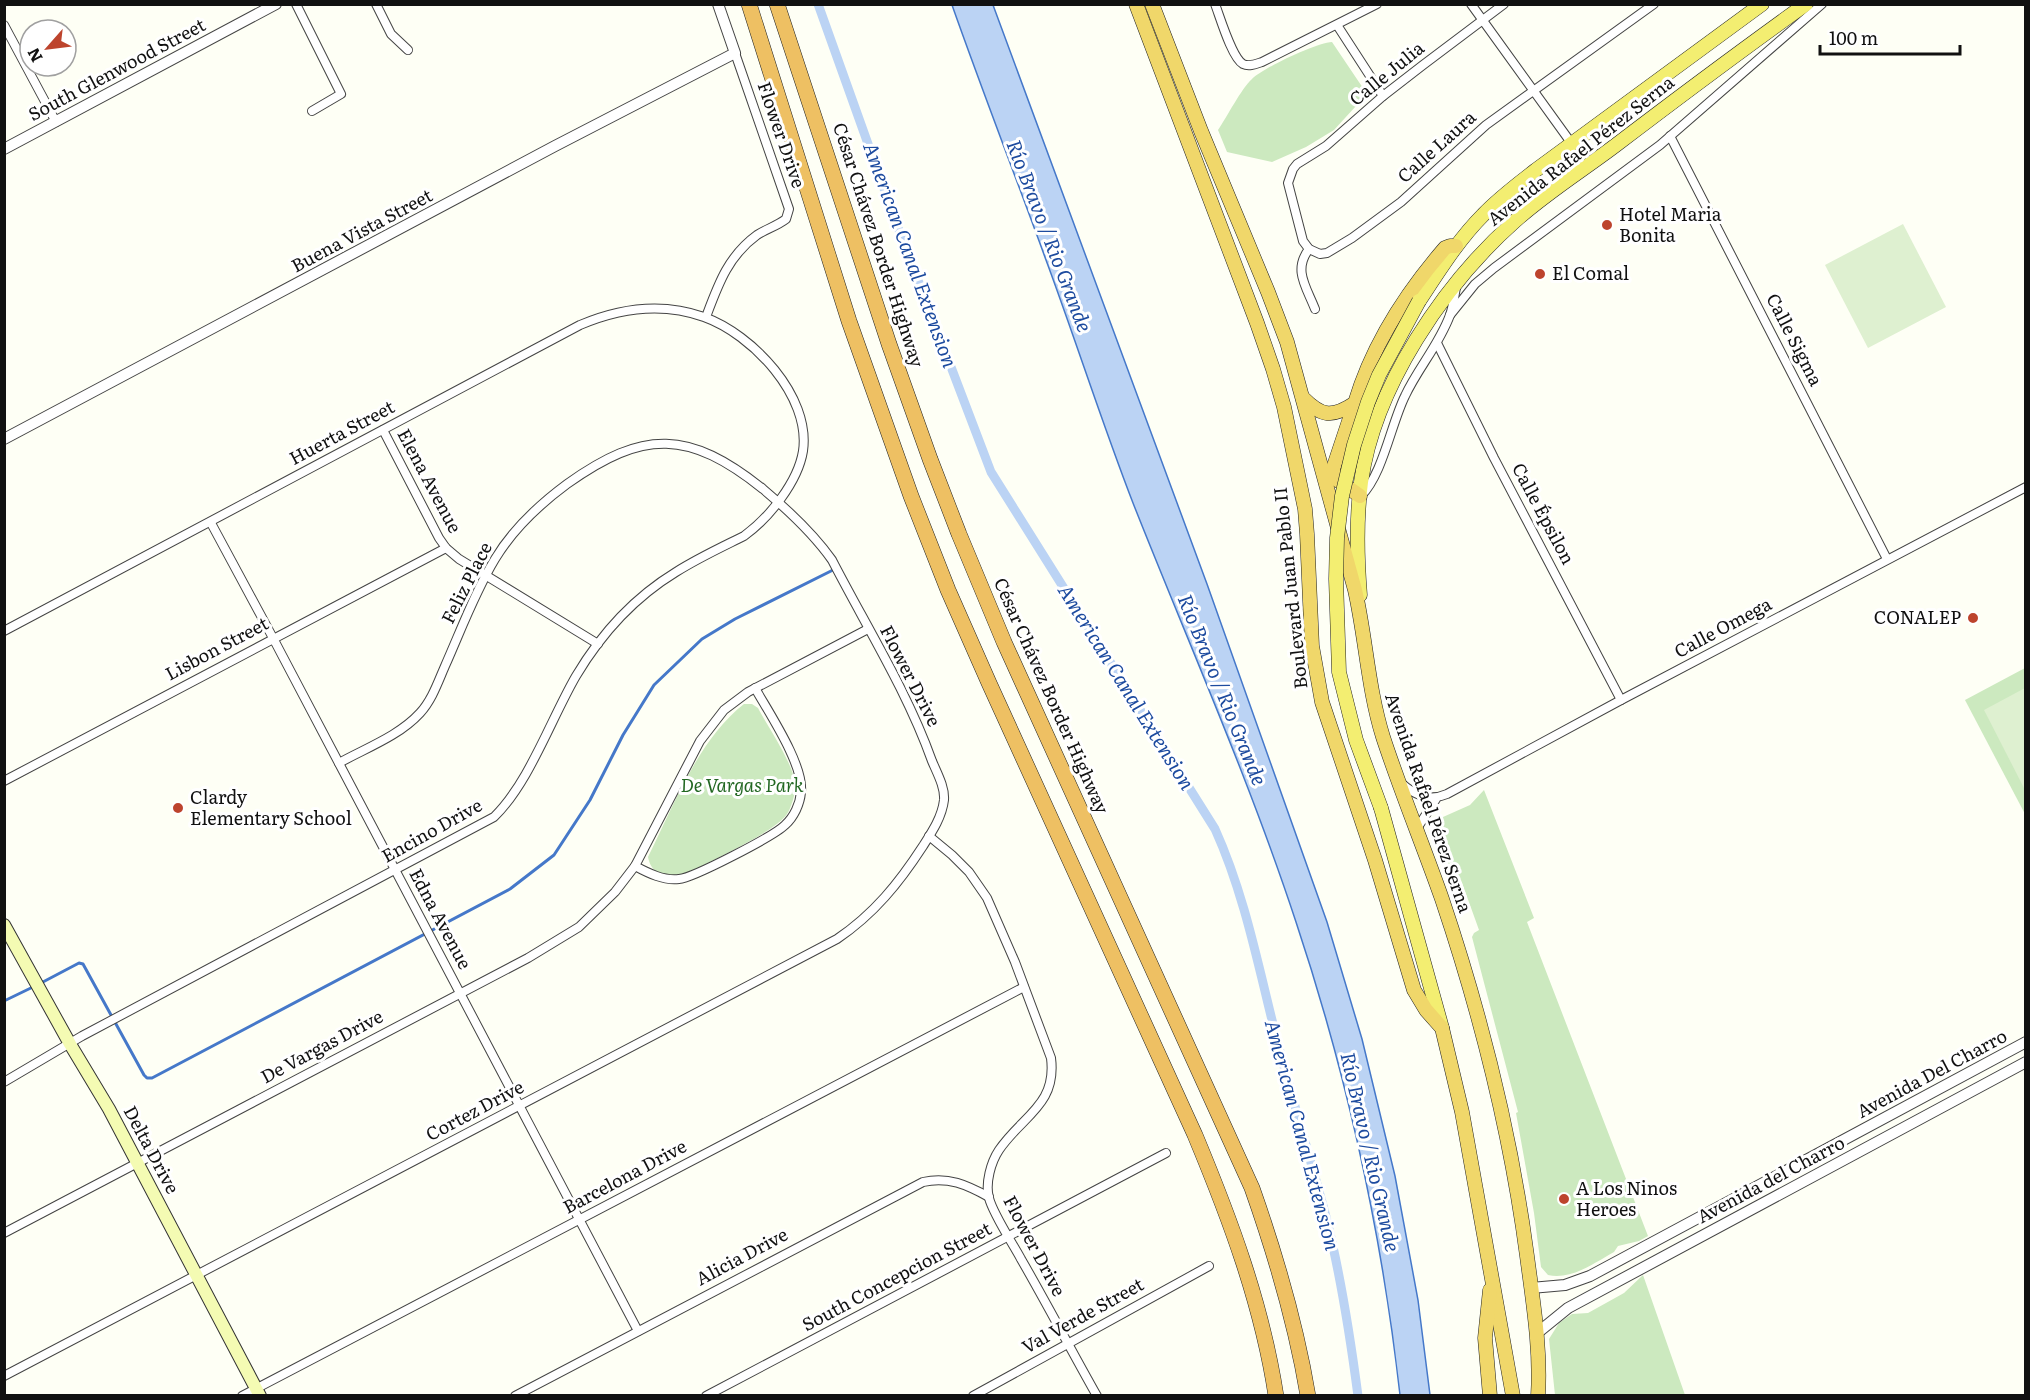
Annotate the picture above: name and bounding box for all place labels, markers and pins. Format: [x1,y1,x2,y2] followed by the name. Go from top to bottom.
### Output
[1619,200,1722,248] place label: Hotel Maria Bonita
[1600,218,1614,232] marker: Hotel Maria Bonita
[1552,259,1629,286] place label: El Comal
[1533,267,1547,281] marker: El Comal
[1874,603,1961,630] place label: CONALEP
[1966,611,1980,625] marker: CONALEP
[190,783,352,831] place label: Clardy Elementary School
[171,801,185,815] marker: Clardy Elementary School
[1576,1174,1677,1222] place label: A Los Ninos Heroes
[1557,1192,1571,1206] marker: A Los Ninos Heroes

